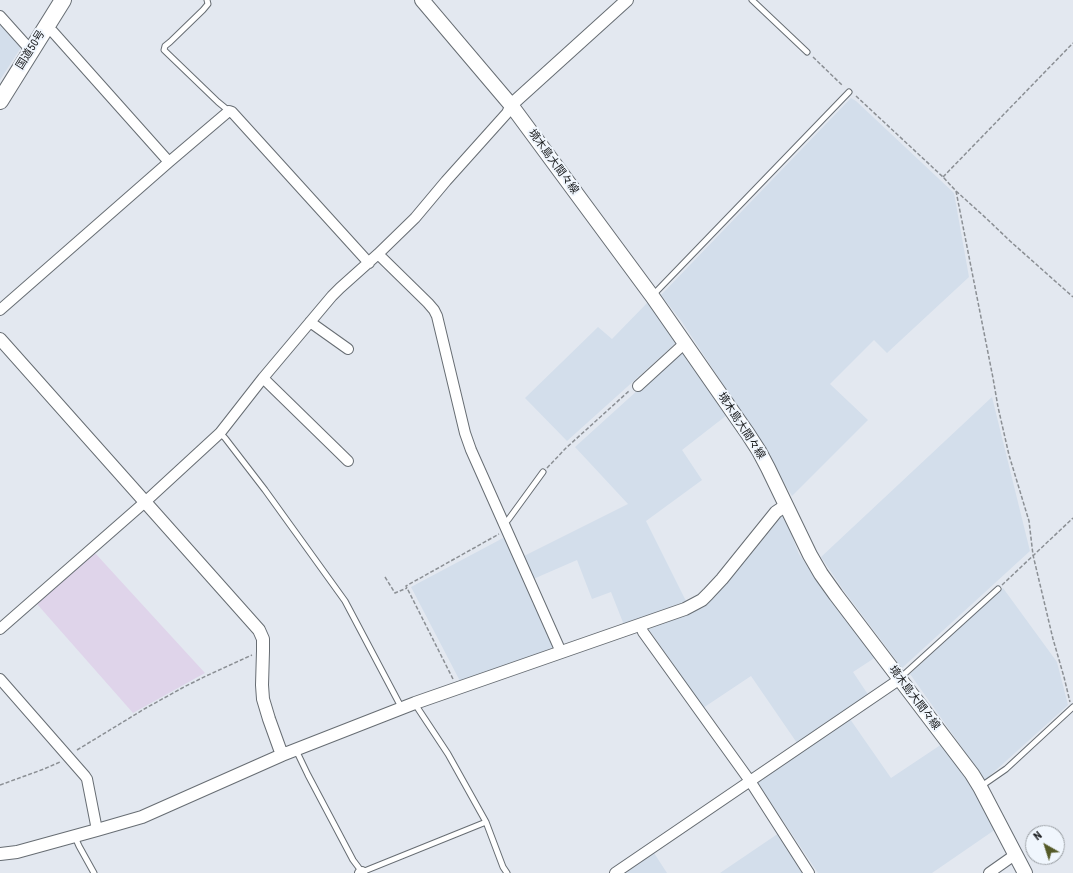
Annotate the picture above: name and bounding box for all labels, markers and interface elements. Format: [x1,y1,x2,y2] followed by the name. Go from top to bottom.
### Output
[14,28,48,72] street label: 国道50号
[525,127,581,197] street label: 境木島大間々線
[714,390,768,462] street label: 境木島大間々線
[886,663,942,733] street label: 境木島大間々線
[1025,825,1065,865] north arrow
[1031,829,1044,843] text: N

